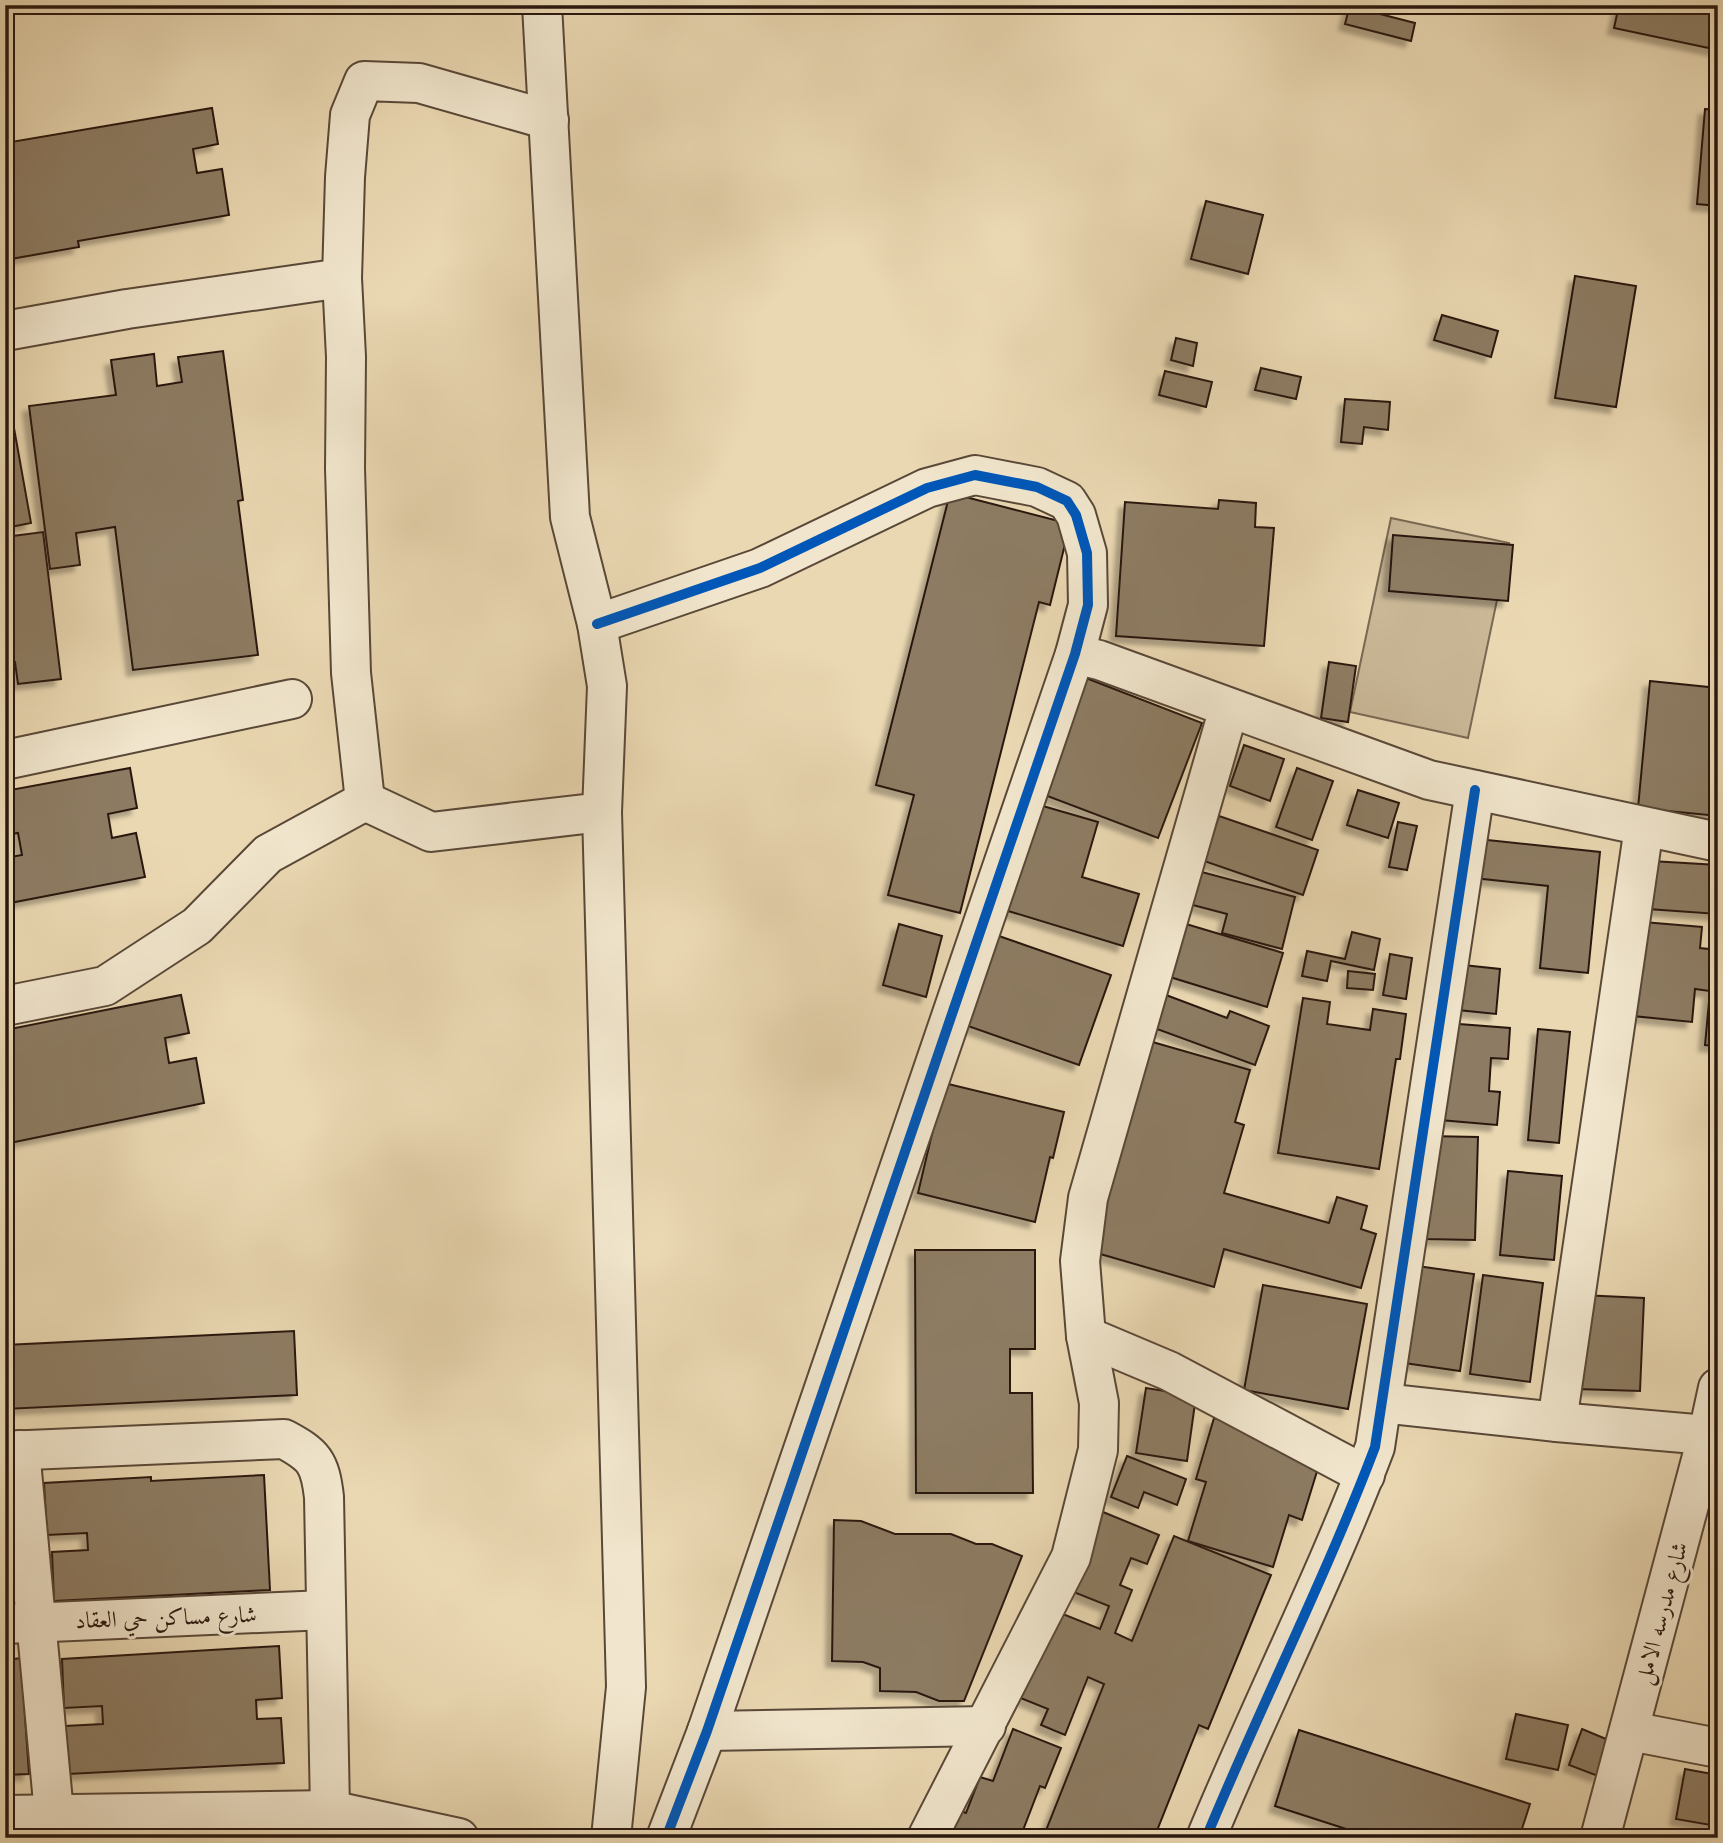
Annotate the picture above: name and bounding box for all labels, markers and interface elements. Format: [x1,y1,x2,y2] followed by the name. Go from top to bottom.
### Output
[1628,1538,1699,1689] street label: شارع مدرسه الامل
[75,1599,258,1640] street label: شارع مساكن حي العقاد

